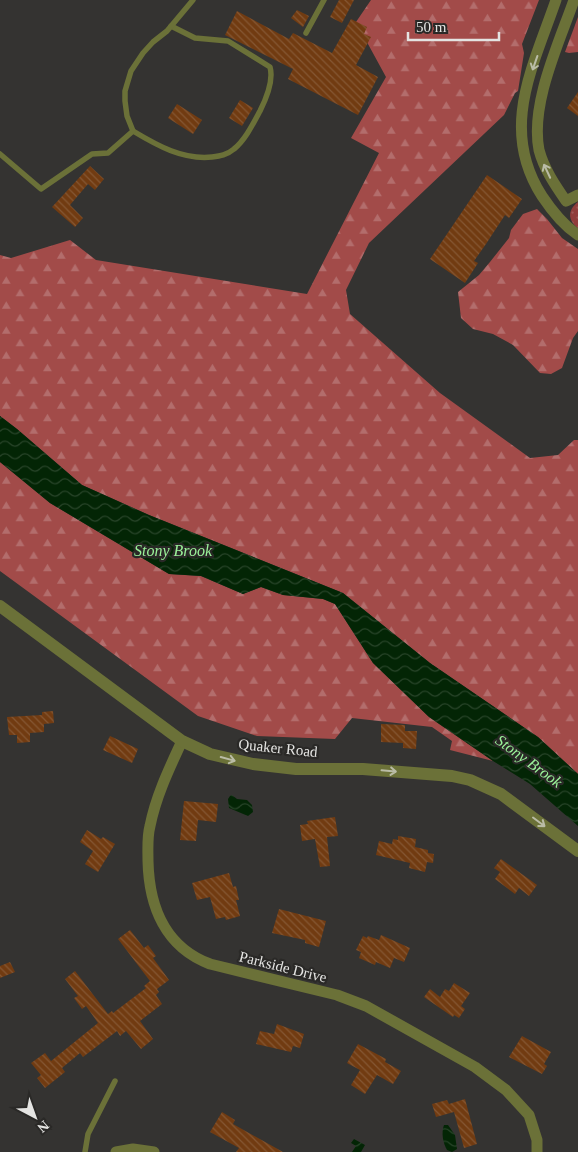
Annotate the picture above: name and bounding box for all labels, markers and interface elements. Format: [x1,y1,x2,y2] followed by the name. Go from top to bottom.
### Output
[408,10,499,42] scale bar
[416,19,447,35] text: 50 m
[530,54,539,70] one-way arrow
[542,164,552,179] one-way arrow
[134,542,213,560] water label: Stony Brook
[492,731,566,792] water label: Stony Brook
[238,736,319,760] street label: Quaker Road
[219,755,235,764] one-way arrow
[381,766,397,776] one-way arrow
[532,817,546,827] one-way arrow
[238,948,329,986] street label: Parkside Drive
[10,1092,60,1142] north arrow
[34,1117,52,1135] text: N

